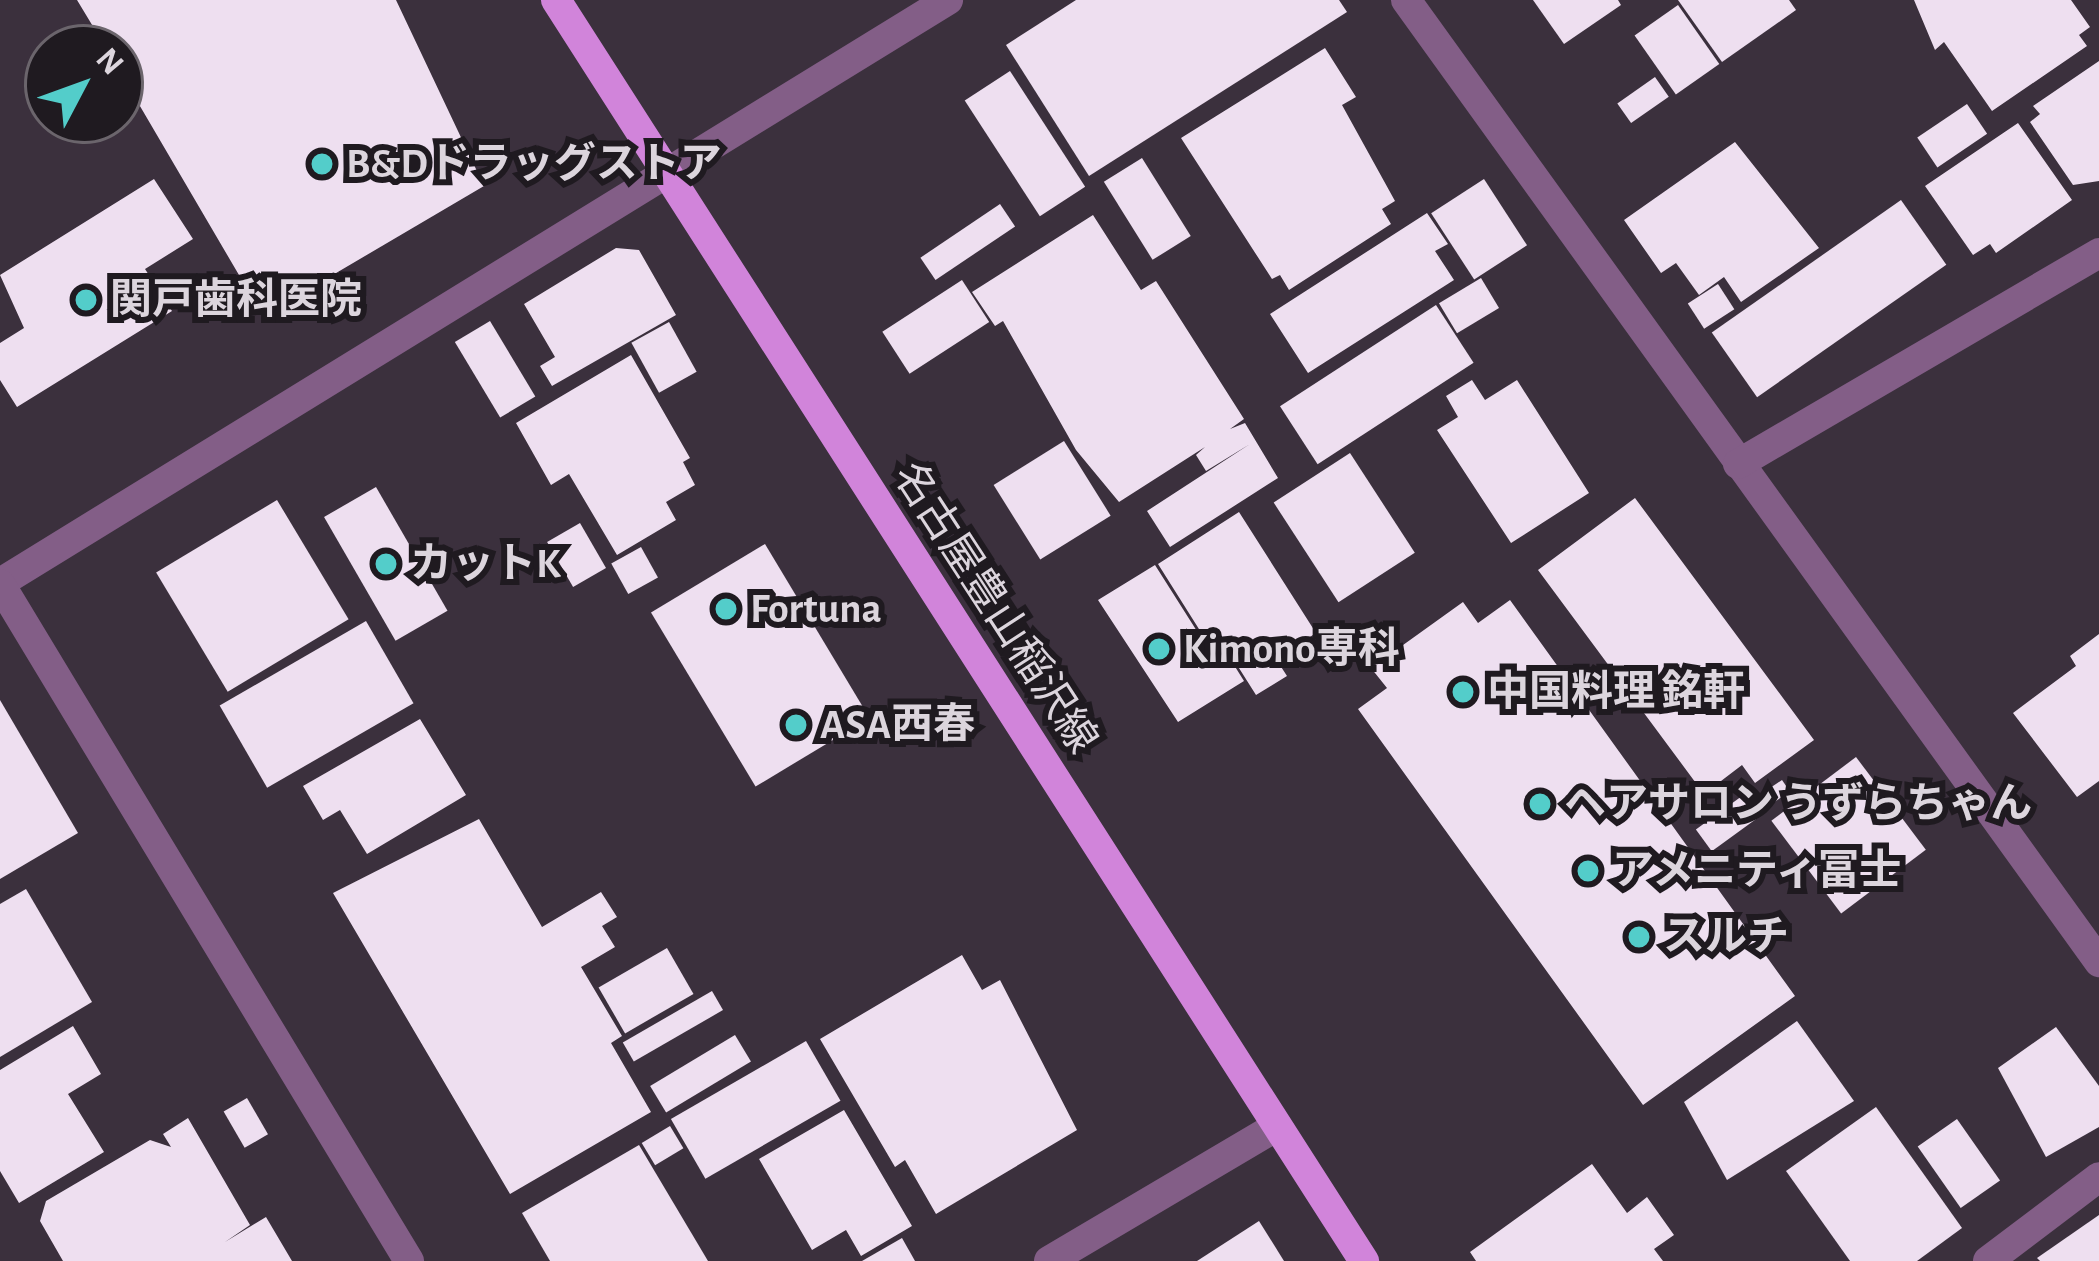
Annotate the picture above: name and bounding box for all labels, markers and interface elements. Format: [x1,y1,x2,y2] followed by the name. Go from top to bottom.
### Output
[24,24,144,144] north arrow
[89,43,129,82] text: N
[346,139,722,189] place label: B&Dドラッグストア
[309,151,335,177] marker: B&Dドラッグストア
[110,275,362,325] place label: 関戸歯科医院
[73,287,99,313] marker: 関戸歯科医院
[882,453,1108,763] street label: 名古屋豊山稲沢線
[410,539,561,589] place label: カットK
[373,551,399,577] marker: カットK
[750,584,882,634] place label: Fortuna
[713,596,739,622] marker: Fortuna
[1183,624,1400,674] place label: Kimono専科
[1146,636,1172,662] marker: Kimono専科
[1487,667,1745,717] place label: 中国料理 銘軒
[1450,679,1476,705] marker: 中国料理 銘軒
[820,700,975,750] place label: ASA西春
[783,712,809,738] marker: ASA西春
[1564,779,2032,829] place label: ヘアサロン うずらちゃん
[1527,791,1553,817] marker: ヘアサロン うずらちゃん
[1612,846,1906,896] place label: アメニティ冨士
[1575,858,1601,884] marker: アメニティ冨士
[1663,912,1789,962] place label: スルチ
[1626,924,1652,950] marker: スルチ

